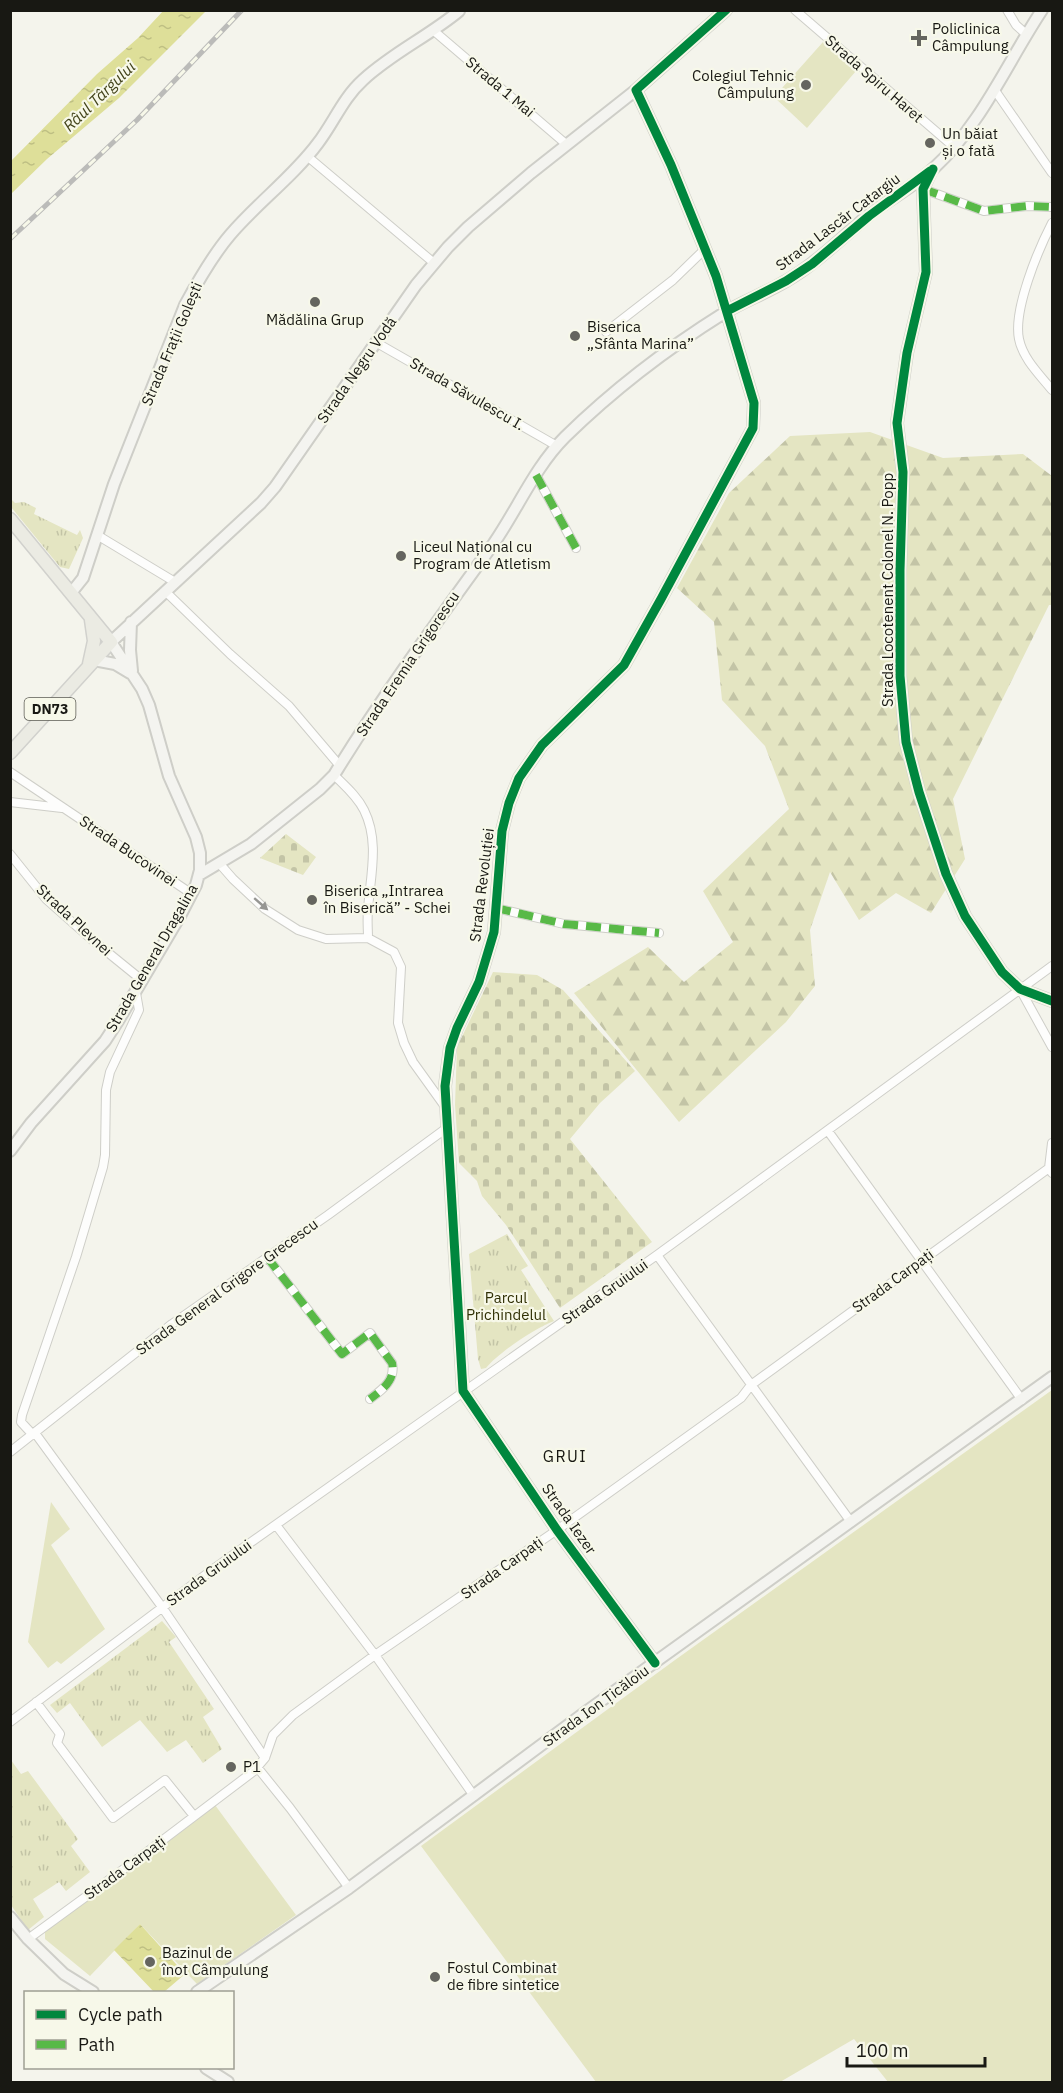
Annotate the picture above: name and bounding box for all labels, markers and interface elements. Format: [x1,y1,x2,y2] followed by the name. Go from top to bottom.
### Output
[932,19,1009,55] place label: Policlinica Câmpulung
[910,29,928,47] marker: Policlinica Câmpulung
[821,31,927,126] street label: Strada Spiru Haret
[462,52,539,121] street label: Strada 1 Mai
[59,56,140,135] water label: Râul Târgului
[692,66,794,102] place label: Colegiul Tehnic Câmpulung
[799,78,813,92] marker: Colegiul Tehnic Câmpulung
[942,124,998,160] place label: Un băiat și o fată
[923,136,937,150] marker: Un băiat și o fată
[772,169,904,275] street label: Strada Lascăr Catargiu
[137,279,206,409] street label: Strada Frații Golești
[308,295,322,309] marker: Mădălina Grup
[266,310,364,329] place label: Mădălina Grup
[313,313,400,427] street label: Strada Negru Vodă
[587,317,694,353] place label: Biserica „Sfânta Marina”
[568,329,582,343] marker: Biserica „Sfânta Marina”
[406,353,528,434] street label: Strada Săvulescu I.
[878,473,897,707] street label: Strada Locotenent Colonel N. Popp
[413,537,551,573] place label: Liceul Național cu Program de Atletism
[394,549,408,563] marker: Liceul Național cu Program de Atletism
[352,587,463,740] street label: Strada Eremia Grigorescu
[25,698,76,720] road number: DN73
[76,811,181,890] street label: Strada Bucovinei
[465,827,498,943] street label: Strada Revoluției
[32,880,116,960] street label: Strada Plevnei
[101,880,202,1035] street label: Strada General Dragalina
[323,881,451,917] place label: Biserica „Intrarea în Biserică” - Schei
[305,893,319,907] marker: Biserica „Intrarea în Biserică” - Schei
[253,897,268,910] one-way arrow
[132,1214,321,1359] street label: Strada General Grigore Grecescu
[848,1245,937,1317] street label: Strada Carpați
[558,1255,651,1328] street label: Strada Gruiului
[466,1288,546,1324] park label: Parcul Prichindelul
[543,1446,587,1466] district label: GRUI
[538,1480,601,1558] street label: Strada Iezer
[457,1532,547,1603] street label: Strada Carpați
[162,1535,255,1610] street label: Strada Gruiului
[539,1661,653,1751] street label: Strada Ion Țicăloiu
[243,1757,261,1776] place label: P1
[224,1760,238,1774] marker: P1
[80,1832,169,1904] street label: Strada Carpați
[161,1943,268,1979] place label: Bazinul de înot Câmpulung
[143,1955,157,1969] marker: Bazinul de înot Câmpulung
[447,1958,560,1994] place label: Fostul Combinat de fibre sintetice
[428,1970,442,1984] marker: Fostul Combinat de fibre sintetice
[24,1991,234,2069] legend
[78,2003,163,2026] text: Cycle path
[847,2030,985,2068] scale bar
[78,2033,115,2056] text: Path
[856,2039,908,2062] text: 100 m

